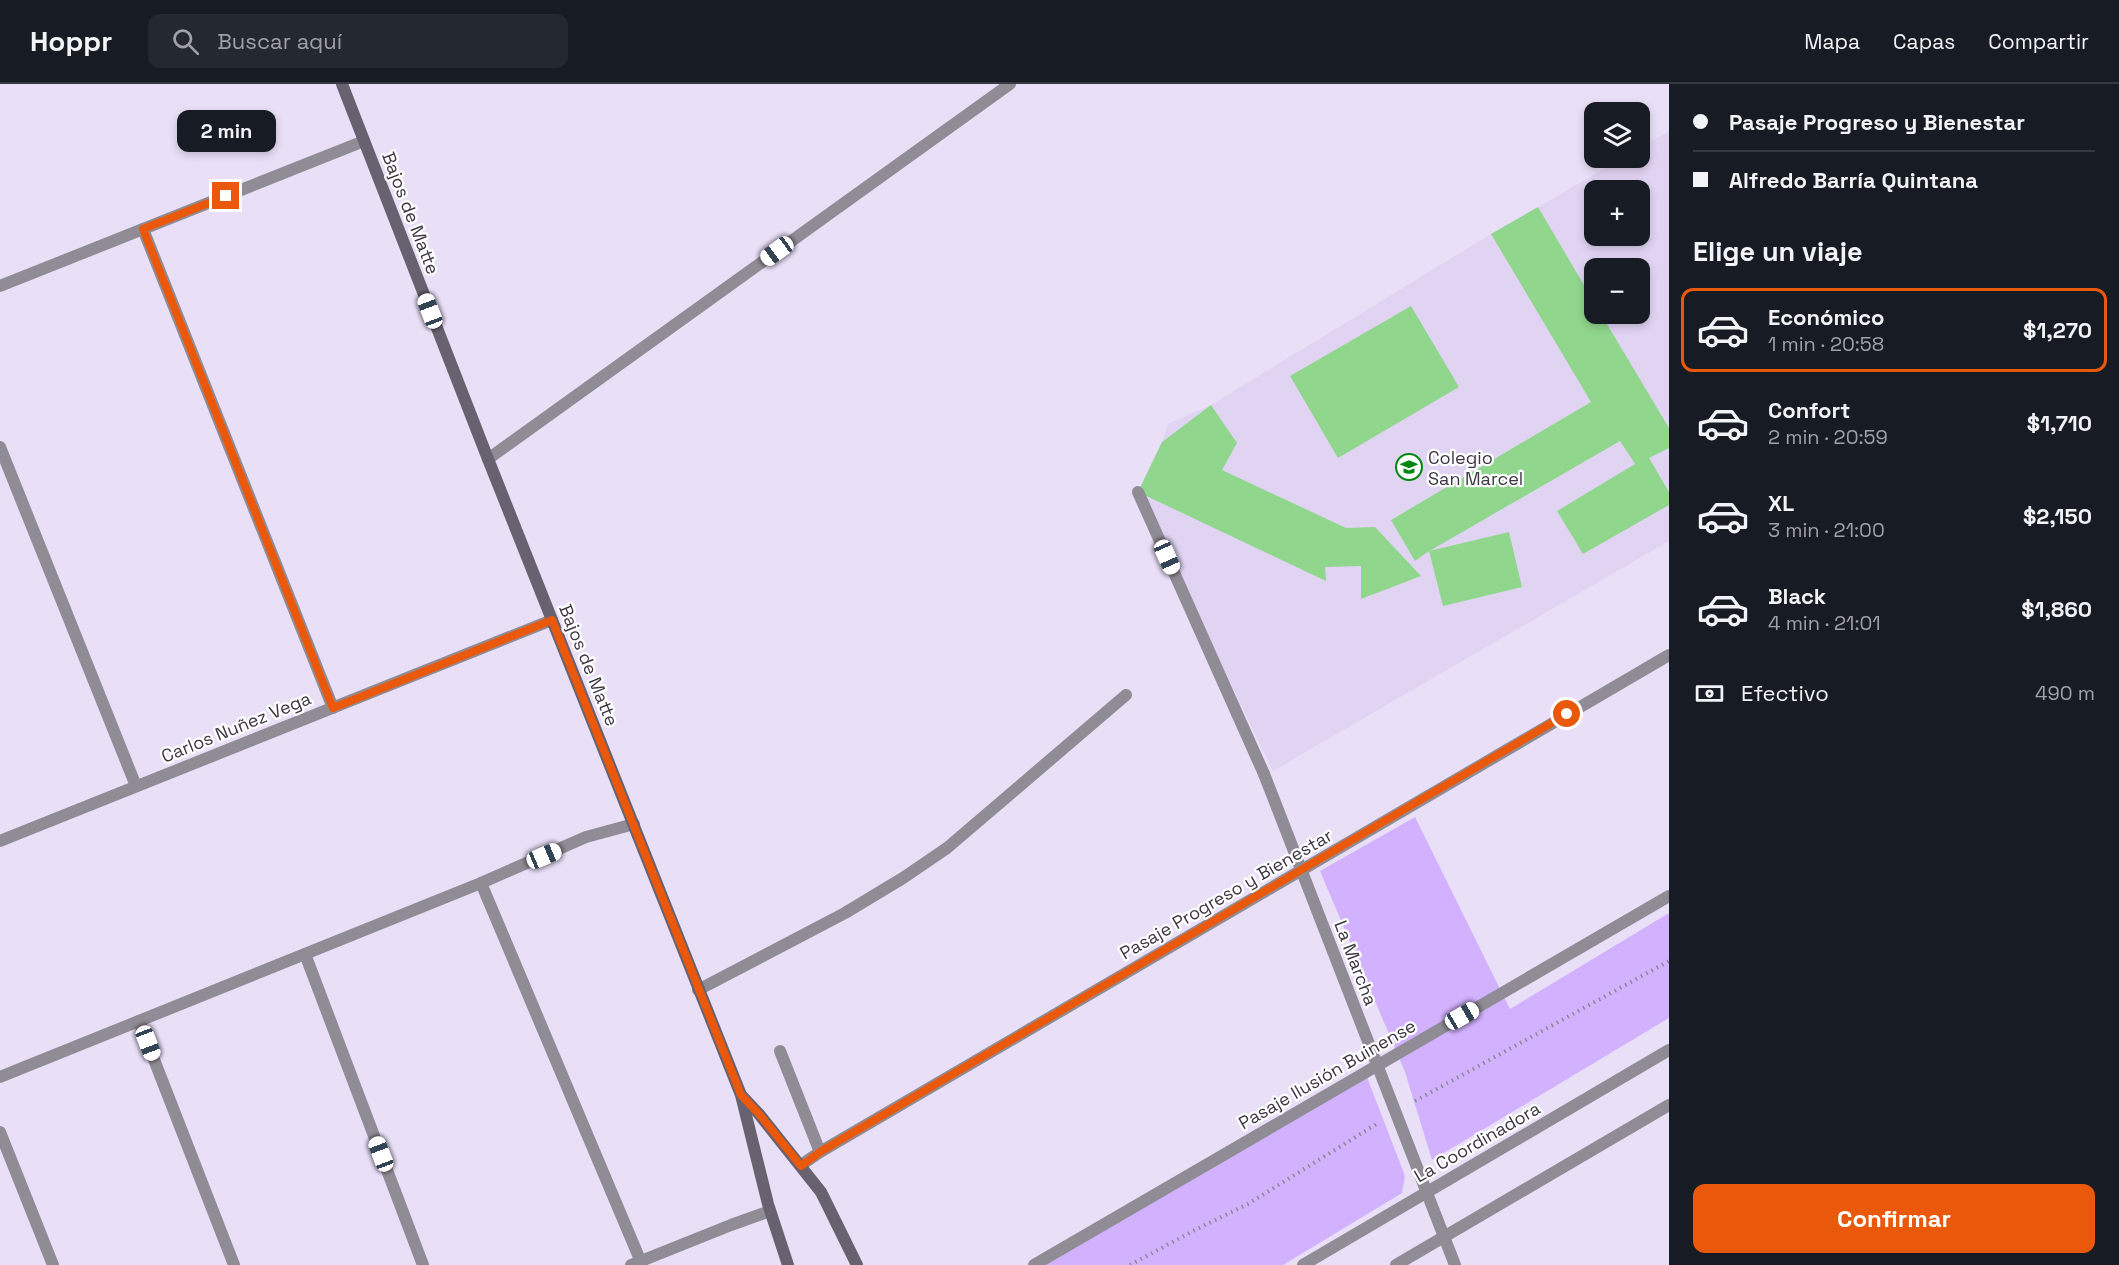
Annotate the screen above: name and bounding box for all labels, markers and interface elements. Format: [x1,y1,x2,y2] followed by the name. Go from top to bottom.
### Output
[148,14,568,68] search box
[30,23,112,59] text: Hoppr
[169,25,202,58] icon: search
[217,27,342,55] text: Buscar aquí
[1804,28,1860,55] text: Mapa
[1893,28,1955,55] text: Capas
[1988,28,2089,55] text: Compartir
[1584,102,1650,324] map controls
[1584,102,1650,168] button: layers
[1729,108,2025,136] text: Pasaje Progreso y Bienestar
[176,109,276,151] callout: 2 min
[201,118,252,144] text: 2 min
[377,148,445,278] street label: Bajos de Matte
[1729,166,1978,194] text: Alfredo Barría Quintana
[1584,180,1650,246] button: +
[212,182,239,209] route end
[757,233,797,269] car
[1693,234,1863,269] text: Elige un viaje
[1584,258,1650,324] button: −
[415,291,445,331] car
[1696,303,1750,357] icon: car
[1768,303,1885,331] text: Económico
[2023,316,2092,344] text: $1,270
[1768,331,1884,357] text: 1 min · 20:58
[1696,396,1750,450] icon: car
[1768,396,1850,424] text: Confort
[2027,409,2092,437] text: $1,710
[1768,424,1888,450] text: 2 min · 20:59
[1428,446,1523,490] place label: Colegio San Marcel
[1394,452,1424,482] school or university icon: Colegio San Marcel
[1696,489,1750,543] icon: car
[1768,489,1794,517] text: XL
[2023,502,2092,530] text: $2,150
[1768,517,1885,543] text: 3 min · 21:00
[1151,537,1183,577] car
[1696,582,1750,636] icon: car
[1768,582,1826,610] text: Black
[2021,595,2092,623] text: $1,860
[554,601,624,729] street label: Bajos de Matte
[1768,610,1881,636] text: 4 min · 21:01
[1693,677,1726,710] icon: cash
[1741,679,1829,707] text: Efectivo
[2035,680,2095,706] text: 490 m
[158,686,314,768] street label: Carlos Nuñez Vega
[1553,700,1580,727] route start
[1116,824,1337,964] street label: Pasaje Progreso y Bienestar
[524,841,564,871] car
[1329,917,1383,1009] street label: La Marcha
[1442,999,1482,1033] car
[1234,1014,1420,1134] street label: Pasaje Ilusión Buinense
[133,1023,163,1063] car
[1410,1097,1544,1187] street label: La Coordinadora
[366,1134,396,1174] car
[1693,1184,2095,1253] button: Confirmar

